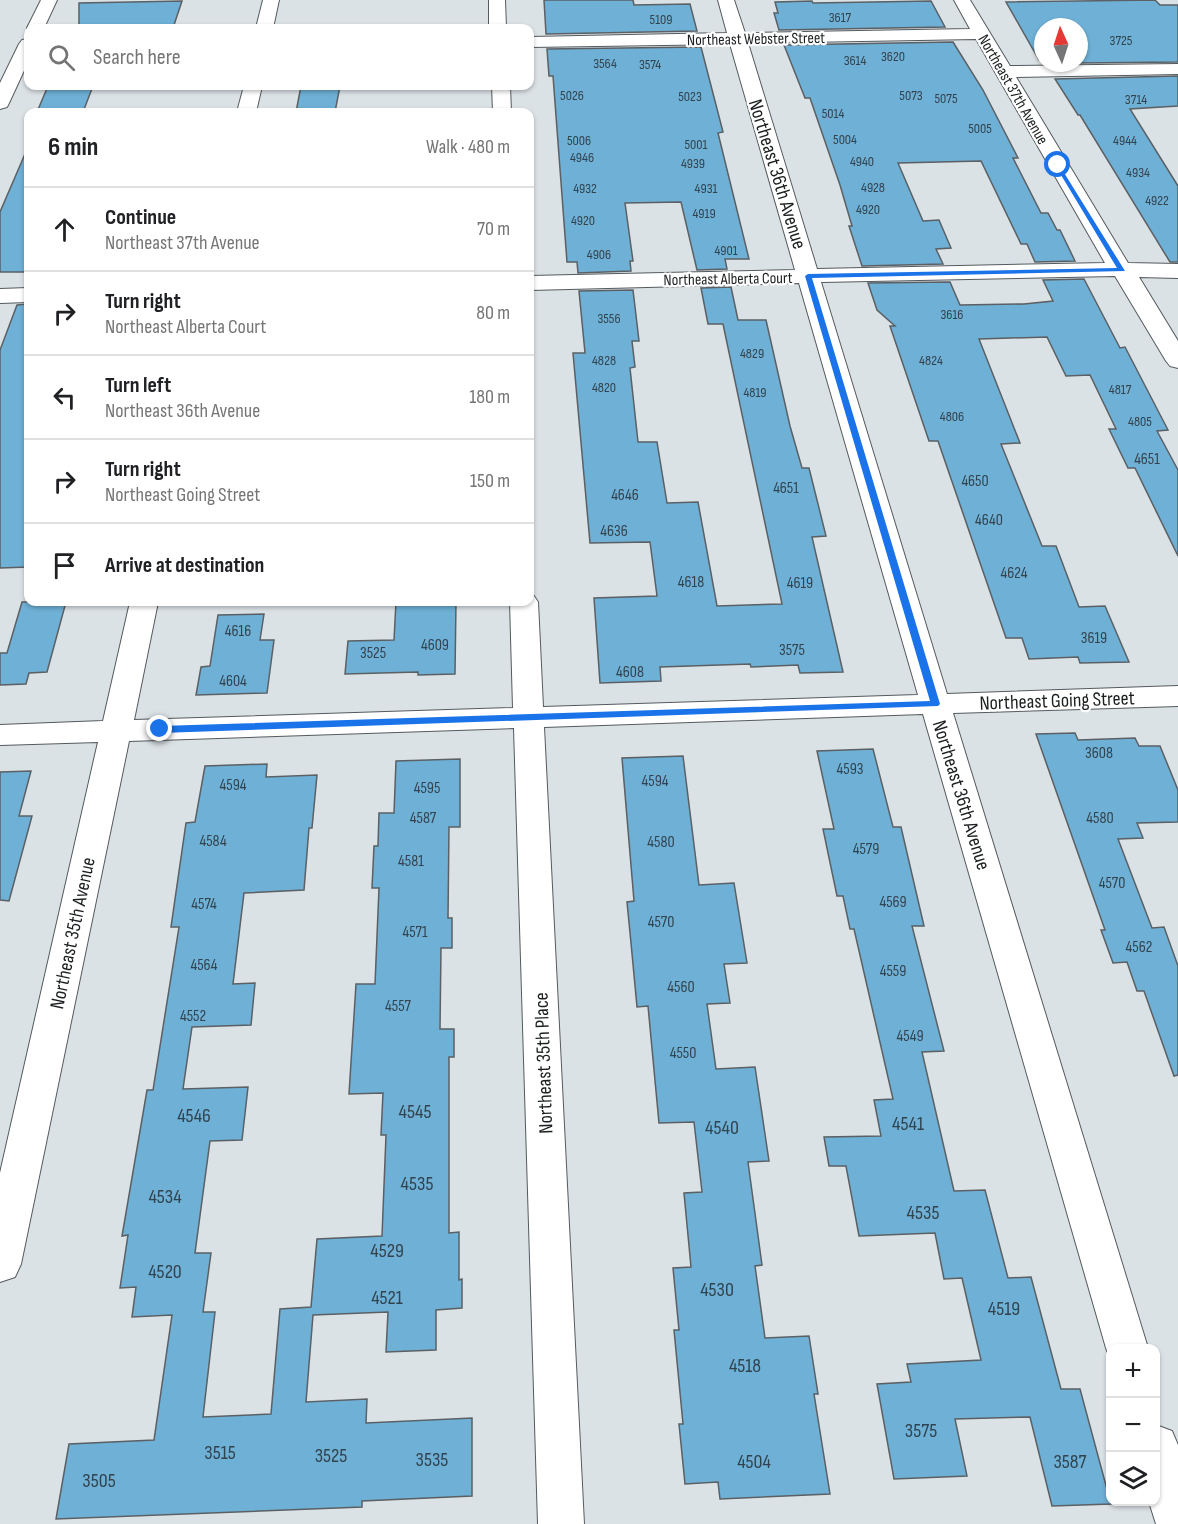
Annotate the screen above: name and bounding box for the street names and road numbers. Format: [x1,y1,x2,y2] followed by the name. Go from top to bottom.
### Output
[687,29,825,50] street label: Northeast Webster Street
[974,31,1052,148] street label: Northeast 37th Avenue
[743,97,811,252] street label: Northeast 36th Avenue
[663,269,793,290] street label: Northeast Alberta Court
[979,686,1135,716] street label: Northeast Going Street
[927,718,995,873] street label: Northeast 36th Avenue
[45,855,101,1011] street label: Northeast 35th Avenue
[530,992,558,1134] street label: Northeast 35th Place

